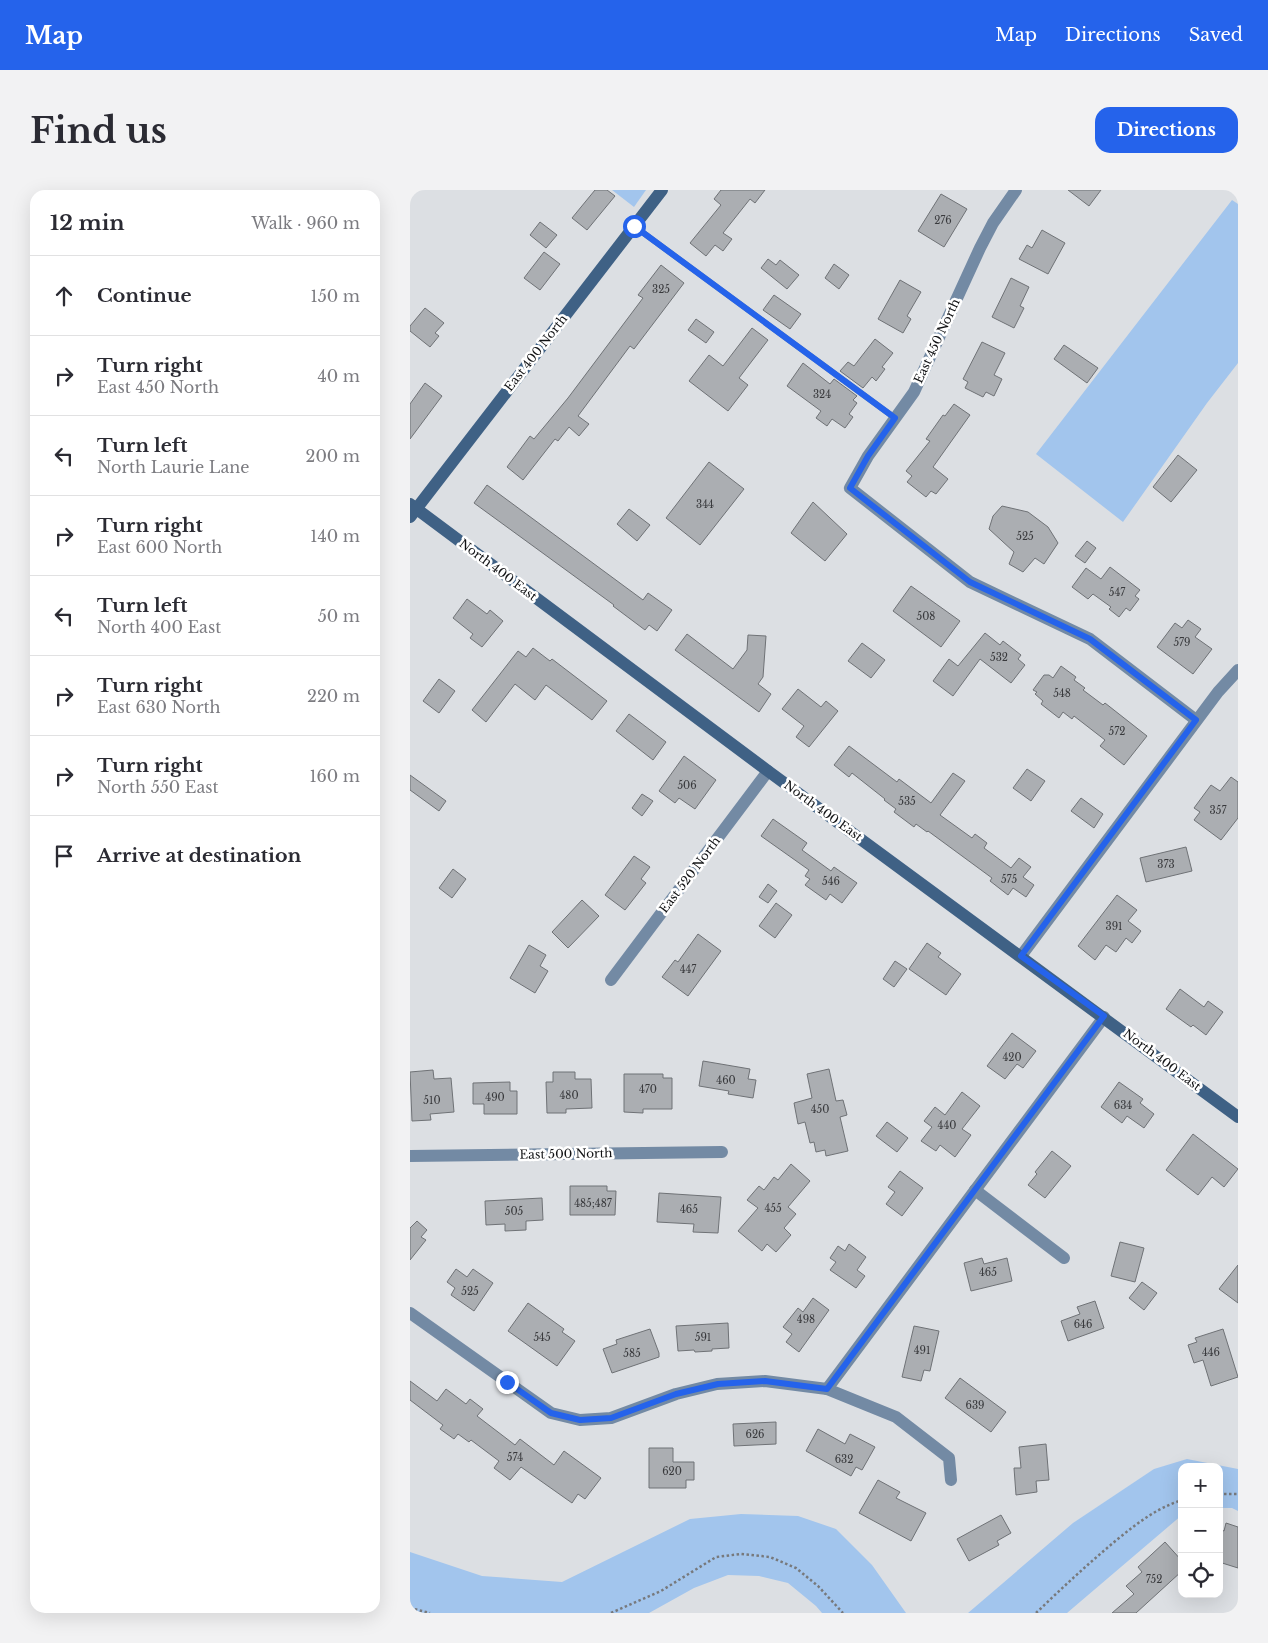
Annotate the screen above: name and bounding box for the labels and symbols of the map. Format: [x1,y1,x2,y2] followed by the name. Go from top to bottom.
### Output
[934,214,952,227] house number: 276
[623,215,646,238] route start
[652,283,670,296] house number: 325
[910,296,963,385] street label: East 450 North
[501,311,570,394] street label: East 400 North
[813,388,831,401] house number: 324
[696,498,714,511] house number: 344
[1016,530,1034,543] house number: 525
[457,536,540,604] street label: North 400 East
[1109,586,1126,599] house number: 547
[917,610,935,623] house number: 508
[1173,636,1191,649] house number: 579
[990,651,1008,664] house number: 532
[1053,687,1071,700] house number: 548
[1109,725,1125,738] house number: 572
[781,777,866,844] street label: North 400 East
[677,779,697,792] house number: 506
[898,795,916,808] house number: 535
[1210,804,1227,817] house number: 357
[656,834,723,916] street label: East 520 North
[1157,858,1175,871] house number: 373
[1001,873,1017,886] house number: 575
[822,875,840,888] house number: 546
[1105,920,1123,933] house number: 391
[680,963,697,976] house number: 447
[1121,1026,1204,1094] street label: North 400 East
[1002,1051,1022,1064] house number: 420
[716,1074,736,1087] house number: 460
[639,1083,657,1096] house number: 470
[559,1089,579,1102] house number: 480
[485,1091,505,1104] house number: 490
[423,1094,441,1107] house number: 510
[1114,1099,1132,1112] house number: 634
[811,1103,829,1116] house number: 450
[938,1119,956,1132] house number: 440
[519,1145,613,1162] street label: East 500 North
[574,1197,613,1210] house number: 485;487
[764,1202,782,1215] house number: 455
[680,1203,698,1216] house number: 465
[505,1205,524,1218] house number: 505
[979,1266,997,1279] house number: 465
[461,1285,479,1298] house number: 525
[797,1313,815,1326] house number: 498
[1074,1318,1092,1331] house number: 646
[533,1331,551,1344] house number: 545
[695,1331,711,1344] house number: 591
[914,1344,930,1357] house number: 491
[1202,1346,1220,1359] house number: 446
[623,1347,641,1360] house number: 585
[496,1371,519,1394] route end
[965,1399,985,1412] house number: 639
[745,1428,765,1441] house number: 626
[507,1451,523,1464] house number: 574
[835,1453,853,1466] house number: 632
[662,1465,682,1478] house number: 620
[1146,1573,1162,1586] house number: 752

